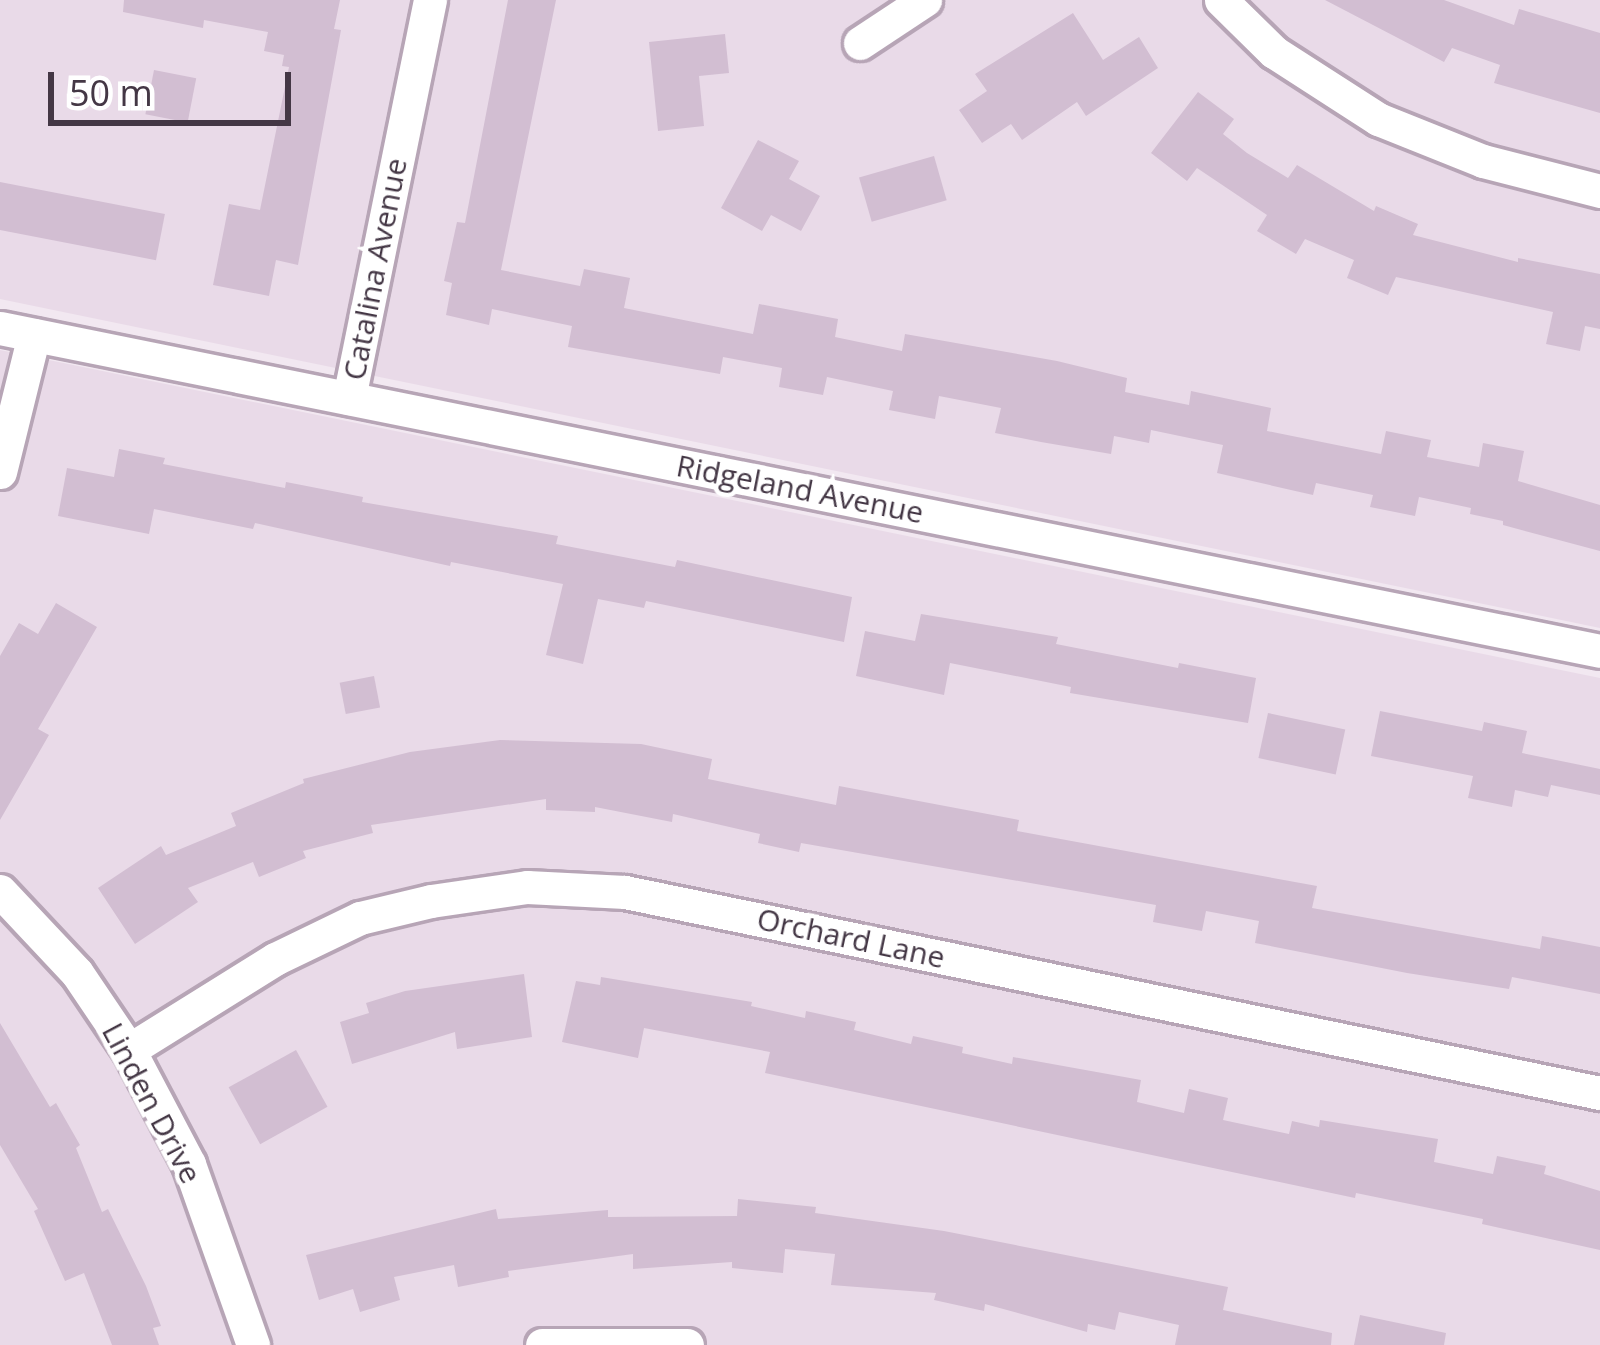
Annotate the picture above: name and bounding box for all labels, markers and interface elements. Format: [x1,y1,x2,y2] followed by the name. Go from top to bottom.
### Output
[54,48,297,122] scale bar
[69,68,153,117] text: 50 m
[336,155,414,383] street label: Catalina Avenue
[673,447,927,531] street label: Ridgeland Avenue
[754,901,948,975] street label: Orchard Lane
[95,1017,209,1189] street label: Linden Drive

